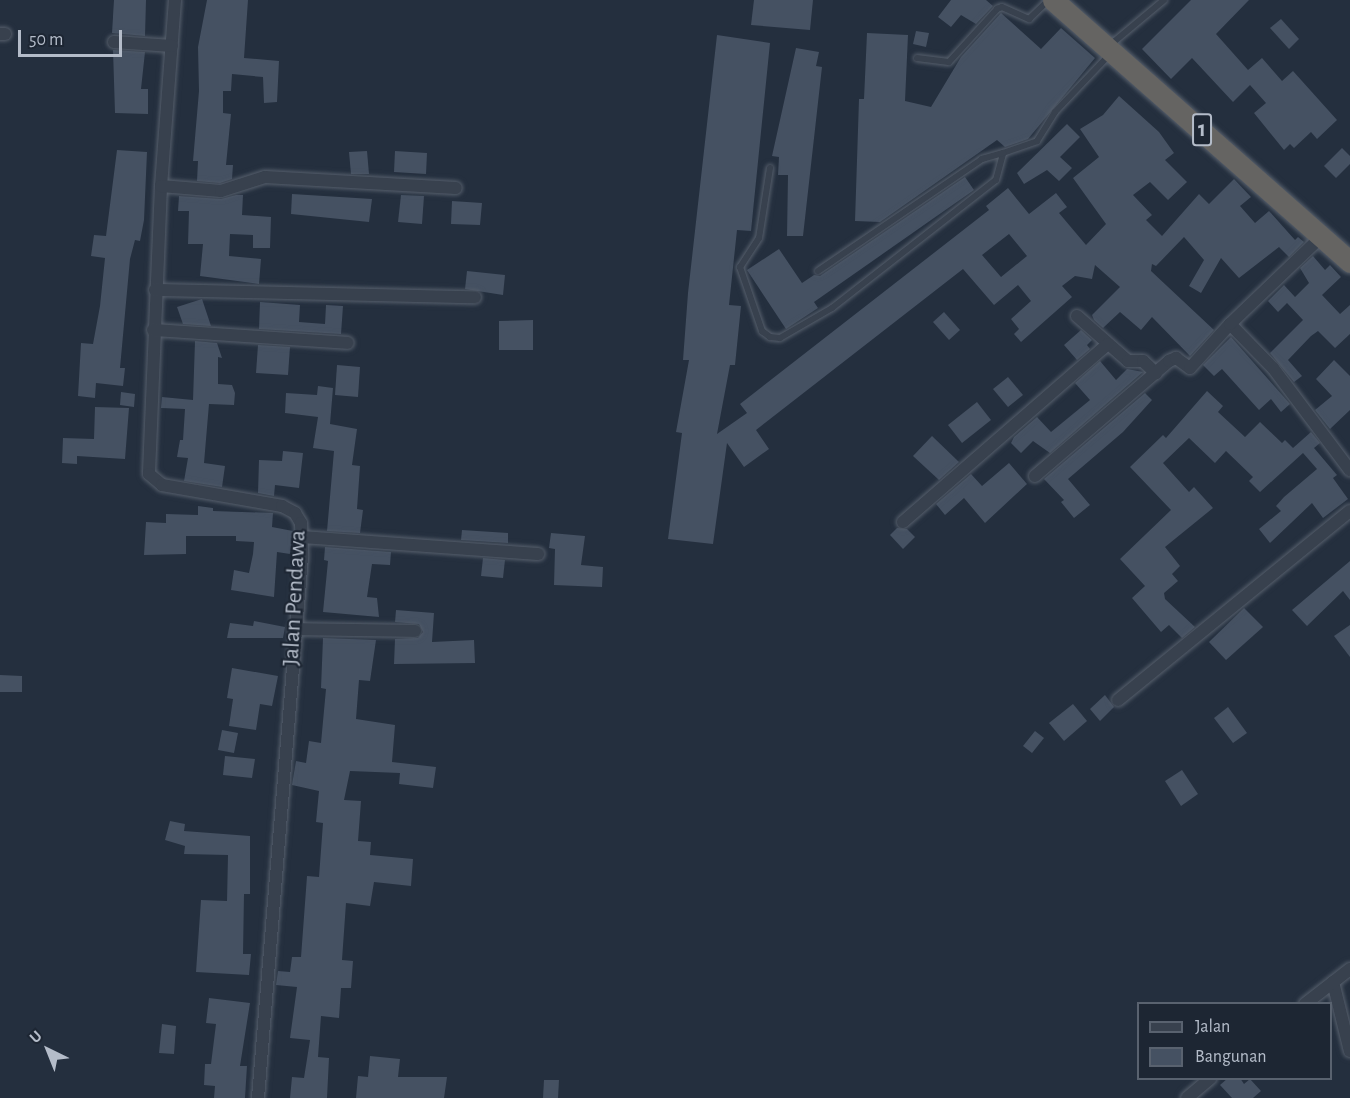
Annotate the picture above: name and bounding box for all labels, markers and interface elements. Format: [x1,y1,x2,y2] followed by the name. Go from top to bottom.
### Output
[21,18,124,56] scale bar
[29,31,63,49] text: 50 m
[1192,111,1212,149] road number: 1
[277,529,313,667] street label: Jalan Pendawa
[1137,1002,1332,1080] legend
[1195,1018,1230,1036] text: Jalan
[18,1020,78,1080] north arrow
[27,1028,45,1046] text: U
[1195,1048,1267,1066] text: Bangunan

